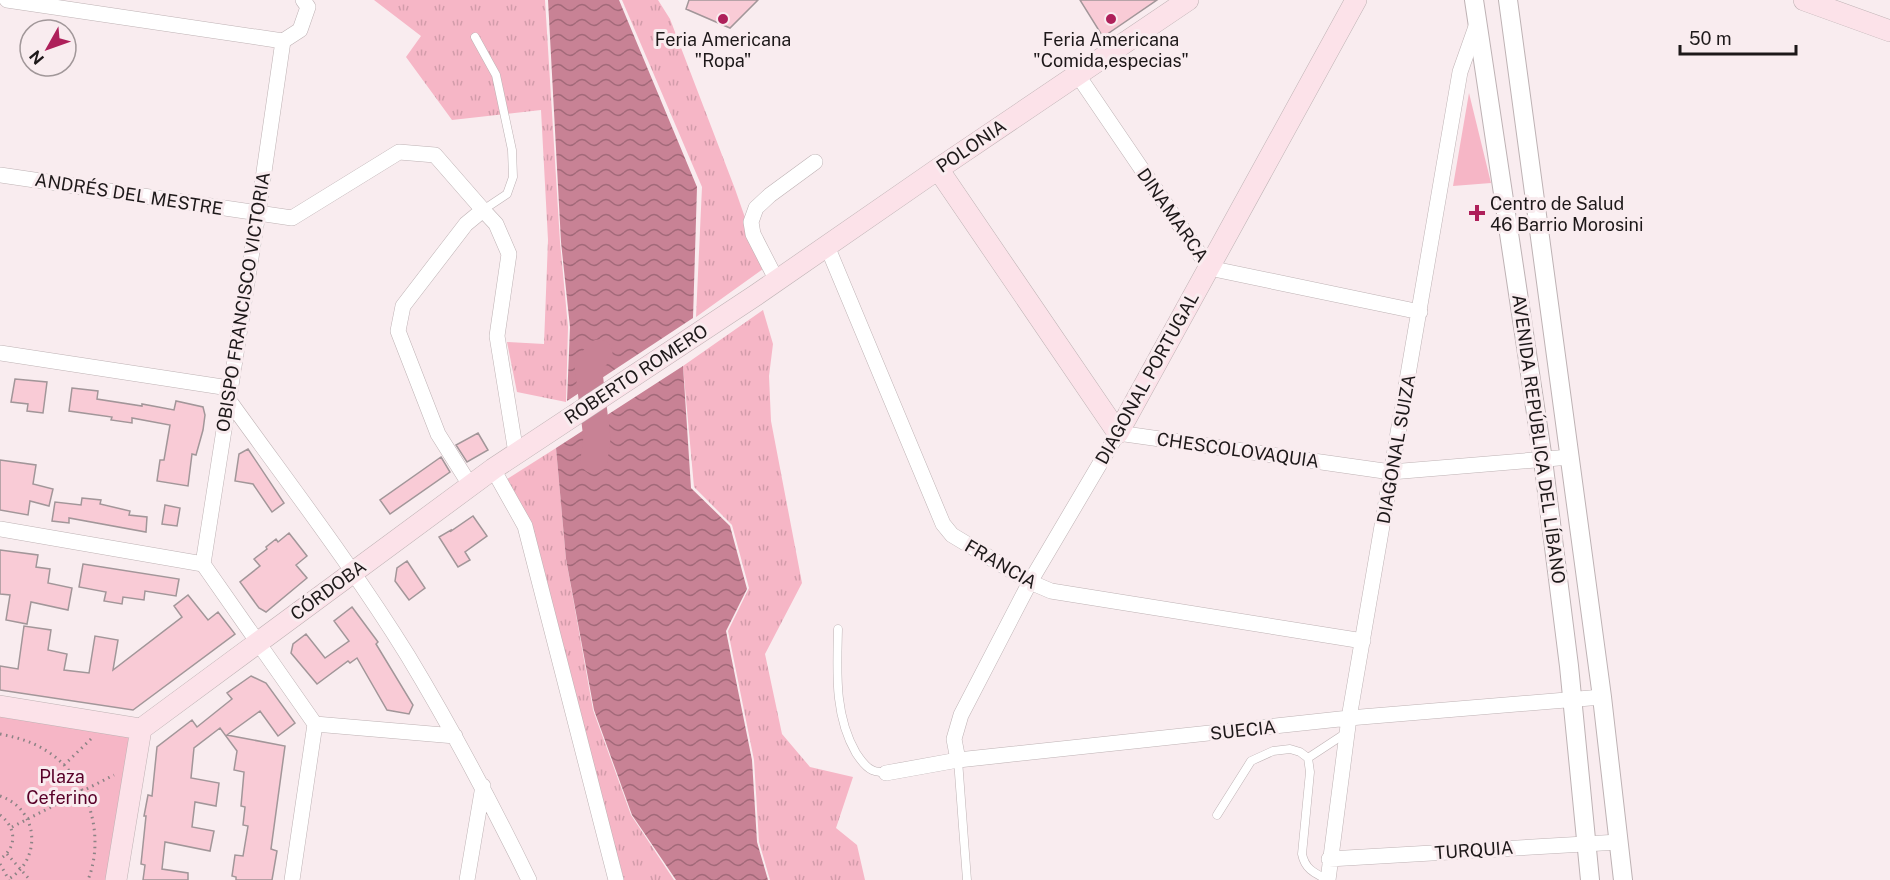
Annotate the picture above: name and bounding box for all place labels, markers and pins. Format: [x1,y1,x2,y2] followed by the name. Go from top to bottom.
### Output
[716,12,730,26] marker: Feria Americana "Ropa"
[1104,12,1118,26] marker: Feria Americana "Comida,especias"
[655,29,791,71] place label: Feria Americana "Ropa"
[1033,29,1189,71] place label: Feria Americana "Comida,especias"
[1490,193,1643,235] place label: Centro de Salud 46 Barrio Morosini
[1468,204,1486,222] marker: Centro de Salud 46 Barrio Morosini

